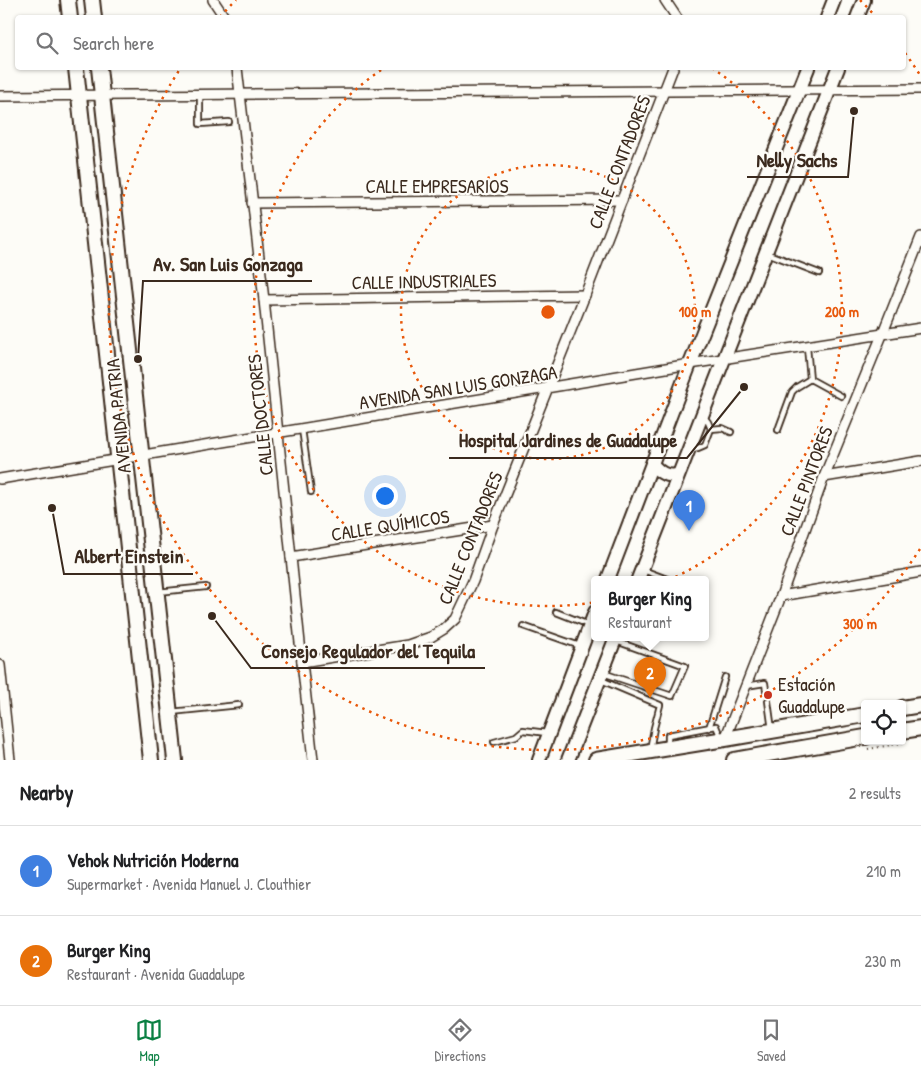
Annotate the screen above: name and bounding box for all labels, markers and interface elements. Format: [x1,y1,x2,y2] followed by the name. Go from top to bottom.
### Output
[15,15,906,70] search box
[33,29,61,57] icon: search
[73,30,154,56] text: Search here
[582,91,657,233] street label: CALLE CONTADORES
[747,142,848,177] callout: Nelly Sachs
[756,146,838,174] text: Nelly Sachs
[366,173,509,199] street label: CALLE EMPRESARIOS
[143,246,312,281] callout: Av. San Luis Gonzaga
[153,250,303,278] text: Av. San Luis Gonzaga
[351,267,497,295] street label: CALLE INDUSTRIALES
[679,301,711,322] text: 100 m
[825,301,859,322] text: 200 m
[539,303,557,321] centre of rings
[241,353,279,477] street label: CALLE DOCTORES
[99,357,137,475] street label: AVENIDA PATRIA
[357,358,559,416] street label: AVENIDA SAN LUIS GONZAGA
[773,422,839,540] street label: CALLE PINTORES
[449,423,687,458] callout: Hospital Jardines de Guadalupe
[459,426,677,454] text: Hospital Jardines de Guadalupe
[432,467,509,608] street label: CALLE CONTADORES
[372,483,398,509] your location
[673,490,705,531] pin: 1
[329,503,451,547] street label: CALLE QUÍMICOS
[64,539,193,574] callout: Albert Einstein
[75,542,183,569] text: Albert Einstein
[591,576,709,641] popup
[608,585,692,611] text: Burger King
[608,611,671,633] text: Restaurant
[843,613,877,634] text: 300 m
[251,633,485,668] callout: Consejo Regulador del Tequila
[261,637,475,665] text: Consejo Regulador del Tequila
[634,657,666,698] pin: 2
[778,671,846,719] place label: Estación Guadalupe
[762,689,774,701] marker: Estación Guadalupe
[861,700,906,745] map controls
[861,700,906,745] button: locate
[20,778,73,807] text: Nearby
[849,782,901,804] text: 2 results
[67,847,238,873] text: Vehok Nutrición Moderna
[33,860,39,882] text: 1
[866,860,901,882] text: 210 m
[67,873,311,895] text: Supermarket · Avenida Manuel J. Clouthier
[67,937,151,963] text: Burger King
[32,950,40,972] text: 2
[865,950,901,972] text: 230 m
[67,963,245,985] text: Restaurant · Avenida Guadalupe
[135,1016,163,1065] tab: Map
[434,1016,486,1065] tab: Directions
[757,1016,786,1065] tab: Saved

